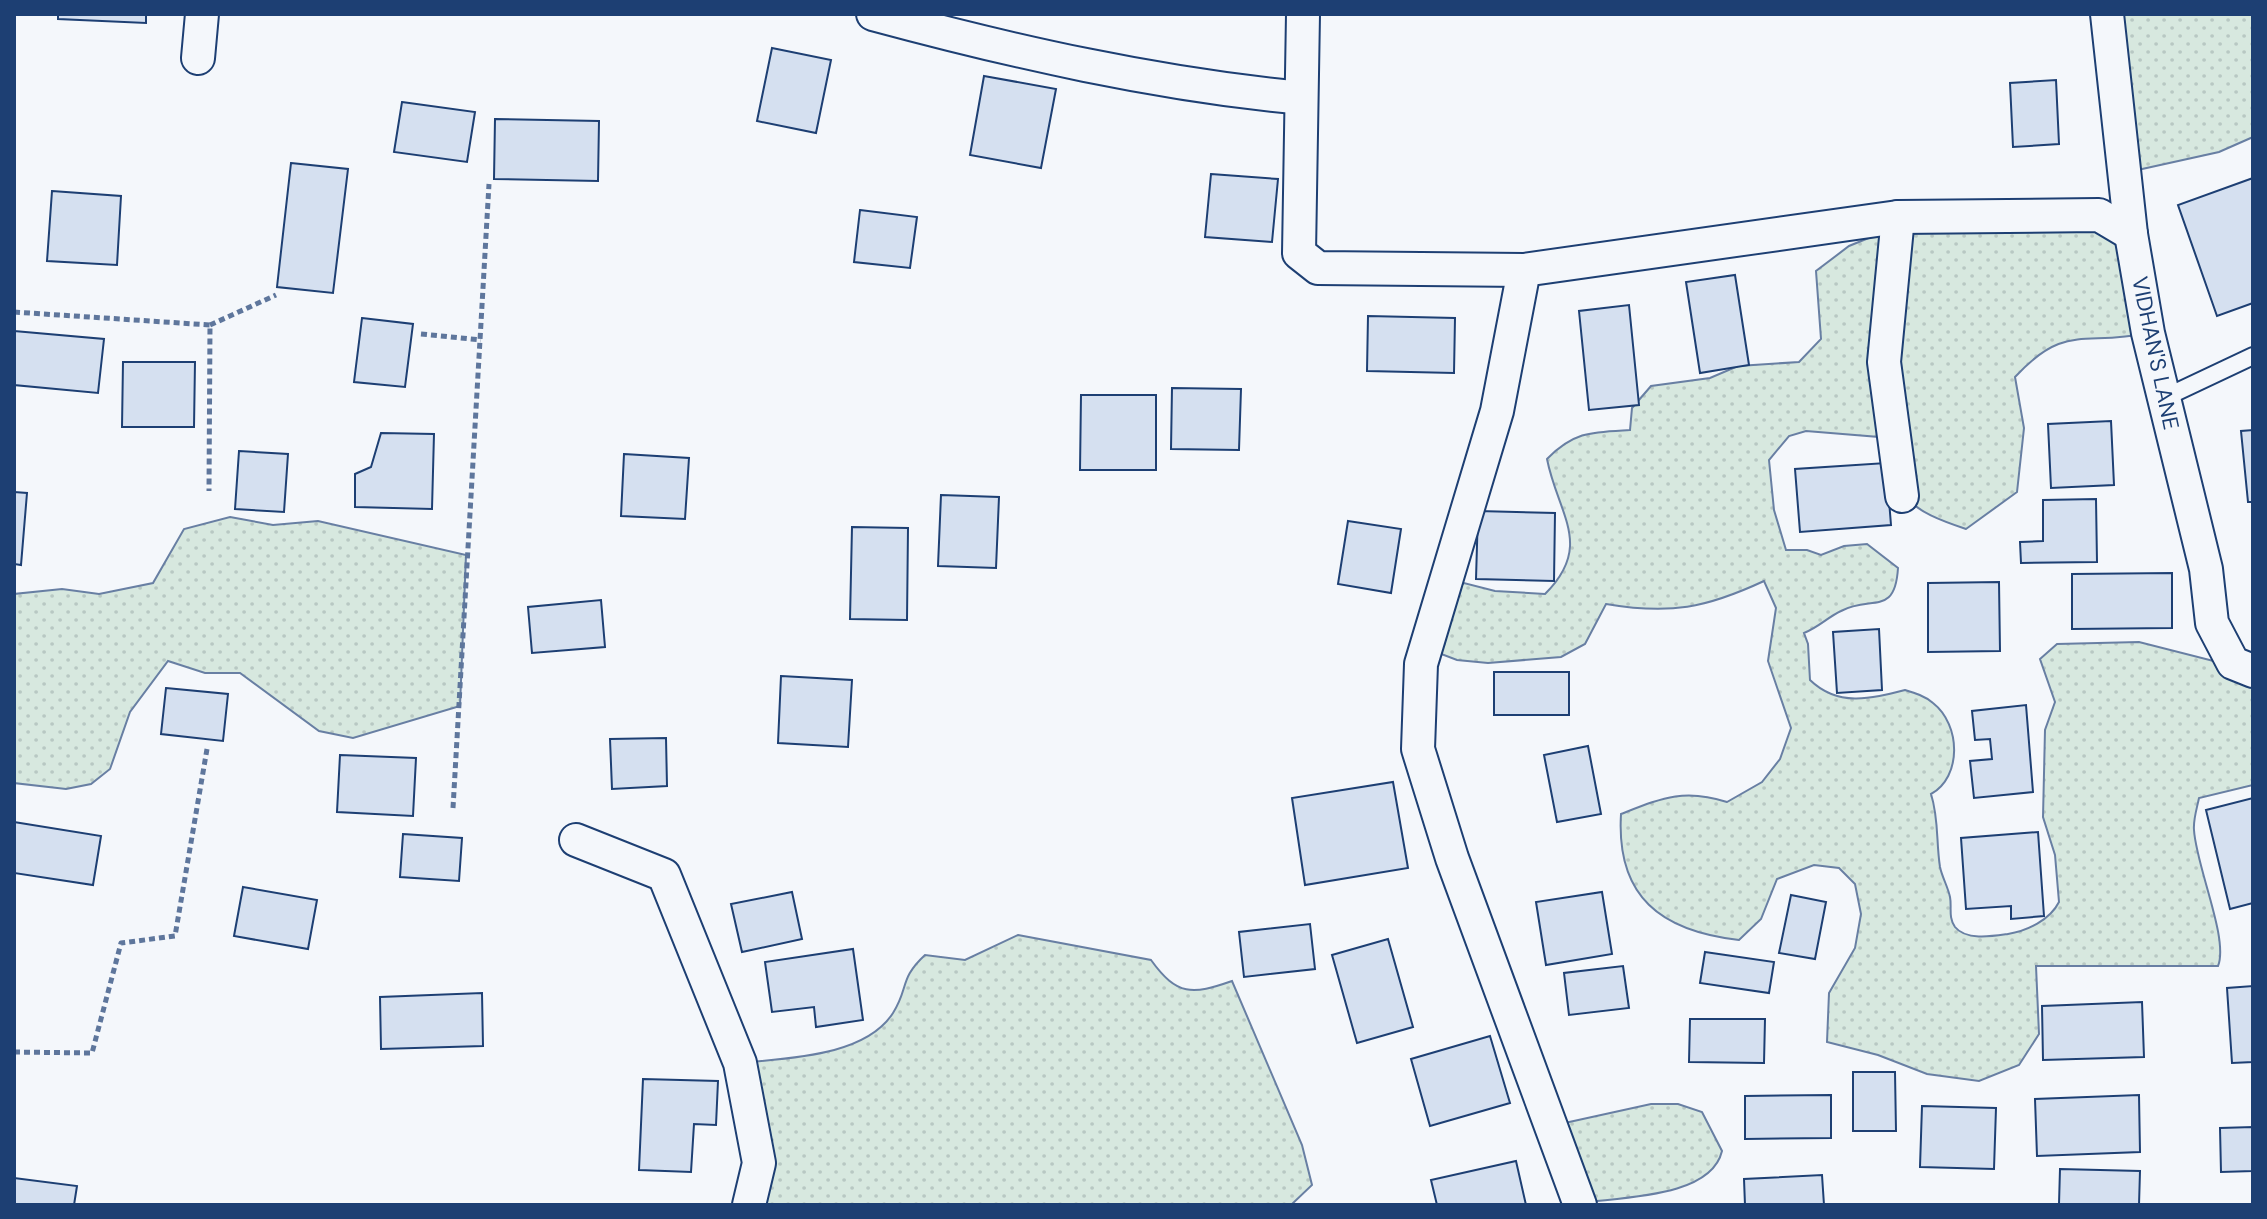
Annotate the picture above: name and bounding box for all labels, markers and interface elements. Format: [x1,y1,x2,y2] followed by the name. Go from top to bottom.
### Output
[2125,274,2186,432] street label: VIDHAN'S LANE

